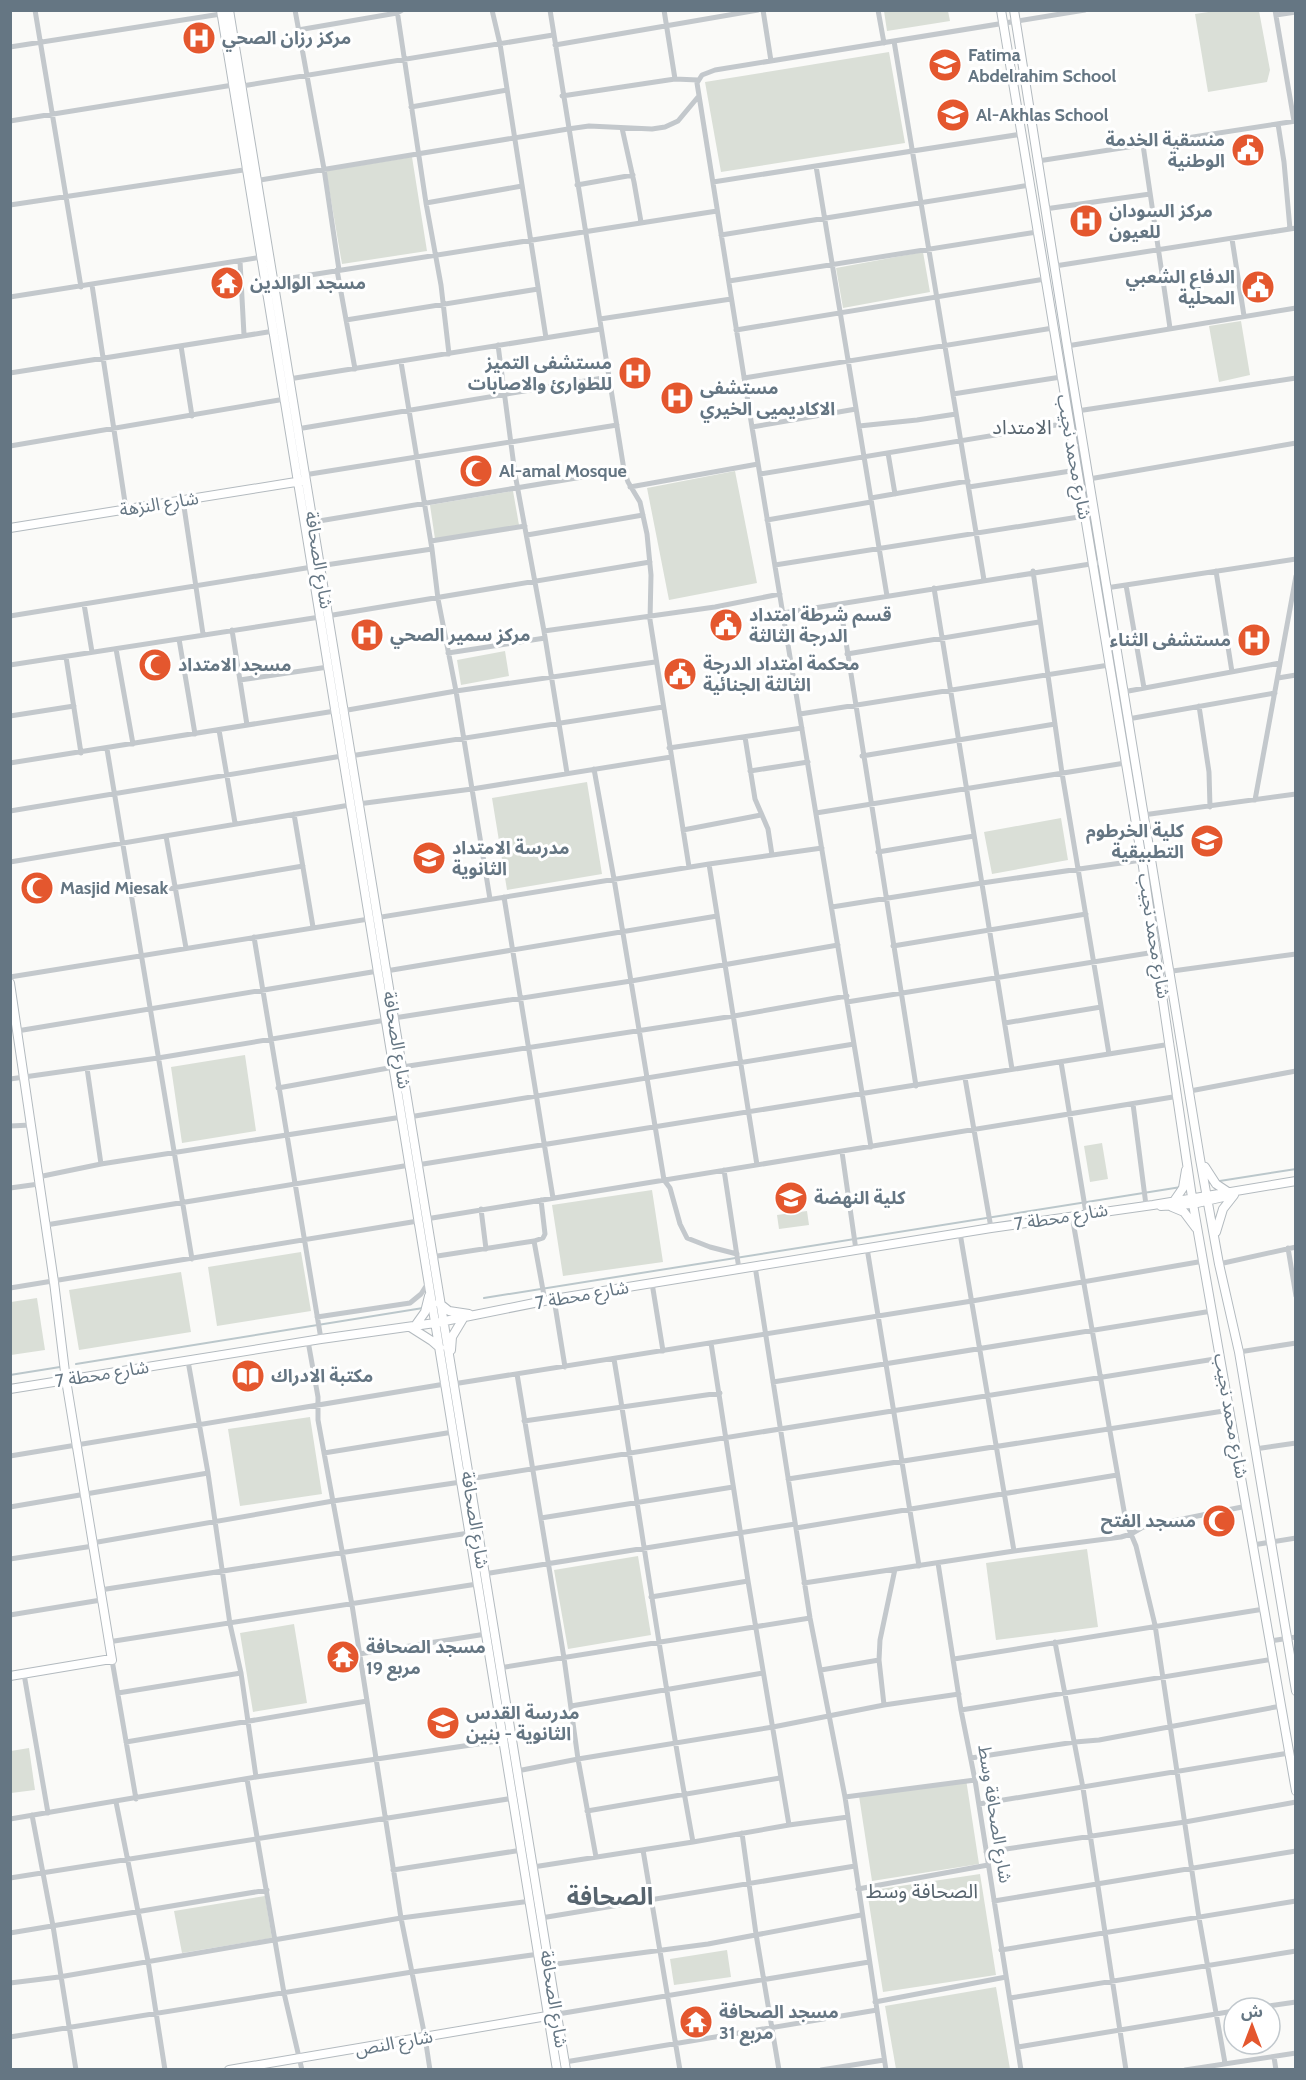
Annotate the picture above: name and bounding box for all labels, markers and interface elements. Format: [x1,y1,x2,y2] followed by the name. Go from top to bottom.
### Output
[181,20,217,56] hospital icon: مركز رزان الصحي
[222,27,351,52] place label: مركز رزان الصحي
[968,44,1117,87] place label: Fatima Abdelrahim School
[927,47,963,83] school or university icon: Fatima Abdelrahim School
[935,97,971,133] school or university icon: Al-Akhlas School
[976,104,1109,126] place label: Al-Akhlas School
[1106,129,1225,172] place label: منسقية الخدمة الوطنية
[1230,132,1266,168] public building icon: منسقية الخدمة الوطنية
[1109,200,1213,243] place label: مركز السودان للعيون
[1068,203,1104,239] hospital icon: مركز السودان للعيون
[209,265,245,301] temple icon: مسجد الوالدين
[1125,266,1235,309] place label: الدفاع الشعبي المحلية
[1240,269,1276,305] public building icon: الدفاع الشعبي المحلية
[250,272,366,294] place label: مسجد الوالدين
[468,352,612,395] place label: مستشفى التميز للطوارئ والاصابات
[617,355,653,391] hospital icon: مستشفى التميز للطوارئ والاصابات
[700,377,835,423] place label: مستشفى الاكاديميى الخيري
[659,380,695,416] hospital icon: مستشفى الاكاديميى الخيري
[1049,393,1096,522] street label: شارع محمد نجيب
[992,415,1052,439] district label: الامتداد
[458,453,494,489] mosque icon: Al-amal Mosque
[499,460,627,482] place label: Al-amal Mosque
[118,487,201,524] street label: شارع النزهة
[297,510,338,611] street label: شارع الصحافة
[749,604,892,647] place label: قسم شرطة امتداد الدرجة الثالثة
[708,607,744,643] public building icon: قسم شرطة امتداد الدرجة الثالثة
[349,617,385,653] hospital icon: مركز سمير الصحي
[1236,622,1272,658] hospital icon: مستشفى الثناء
[390,624,531,649] place label: مركز سمير الصحي
[1110,629,1231,651] place label: مستشفى الثناء
[137,647,173,683] mosque icon: مسجد الامتداد
[703,653,860,696] place label: محكمة امتداد الدرجة الثالثة الجنائية
[178,654,292,676] place label: مسجد الامتداد
[662,656,698,692] public building icon: محكمة امتداد الدرجة الثالثة الجنائية
[1086,820,1185,863] place label: كلية الخرطوم التطبيقية
[1189,823,1225,859] school or university icon: كلية الخرطوم التطبيقية
[452,837,569,880] place label: مدرسة الامتداد الثانوية
[411,840,447,876] school or university icon: مدرسة الامتداد الثانوية
[19,870,55,906] mosque icon: Masjid Miesak
[1130,872,1175,1001] street label: شارع محمد نجيب
[60,877,168,899] place label: Masjid Miesak
[375,990,416,1091] street label: شارع الصحافة
[773,1180,809,1216] school or university icon: كلية النهضة
[814,1187,906,1209] place label: كلية النهضة
[1013,1199,1110,1238] street label: شارع محطة 7
[533,1276,631,1317] street label: شارع محطة 7
[1206,1352,1253,1481] street label: شارع محمد نجيب
[54,1356,151,1395] street label: شارع محطة 7
[230,1358,266,1394] library icon: مكتبة الادراك
[271,1365,373,1387] place label: مكتبة الادراك
[453,1470,494,1571] street label: شارع الصحافة
[1201,1503,1237,1539] mosque icon: مسجد الفتح
[1101,1510,1196,1534] place label: مسجد الفتح
[366,1636,486,1681] place label: مسجد الصحافة مربع 19
[325,1639,361,1675] temple icon: مسجد الصحافة مربع 19
[466,1702,579,1745] place label: مدرسة القدس الثانوية - بنين
[425,1705,461,1741] school or university icon: مدرسة القدس الثانوية - بنين
[970,1743,1017,1885] street label: شارع الصحافة وسط
[866,1879,978,1903] district label: الصحافة وسط
[567,1882,653,1911] district label: الصحافة
[532,1949,573,2050] street label: شارع الصحافة
[1222,1996,1282,2056] north arrow
[719,2001,839,2046] place label: مسجد الصحافة مربع 31
[1241,2002,1263,2021] text: ش
[678,2004,714,2040] temple icon: مسجد الصحافة مربع 31
[353,2025,435,2064] street label: شارع النص

